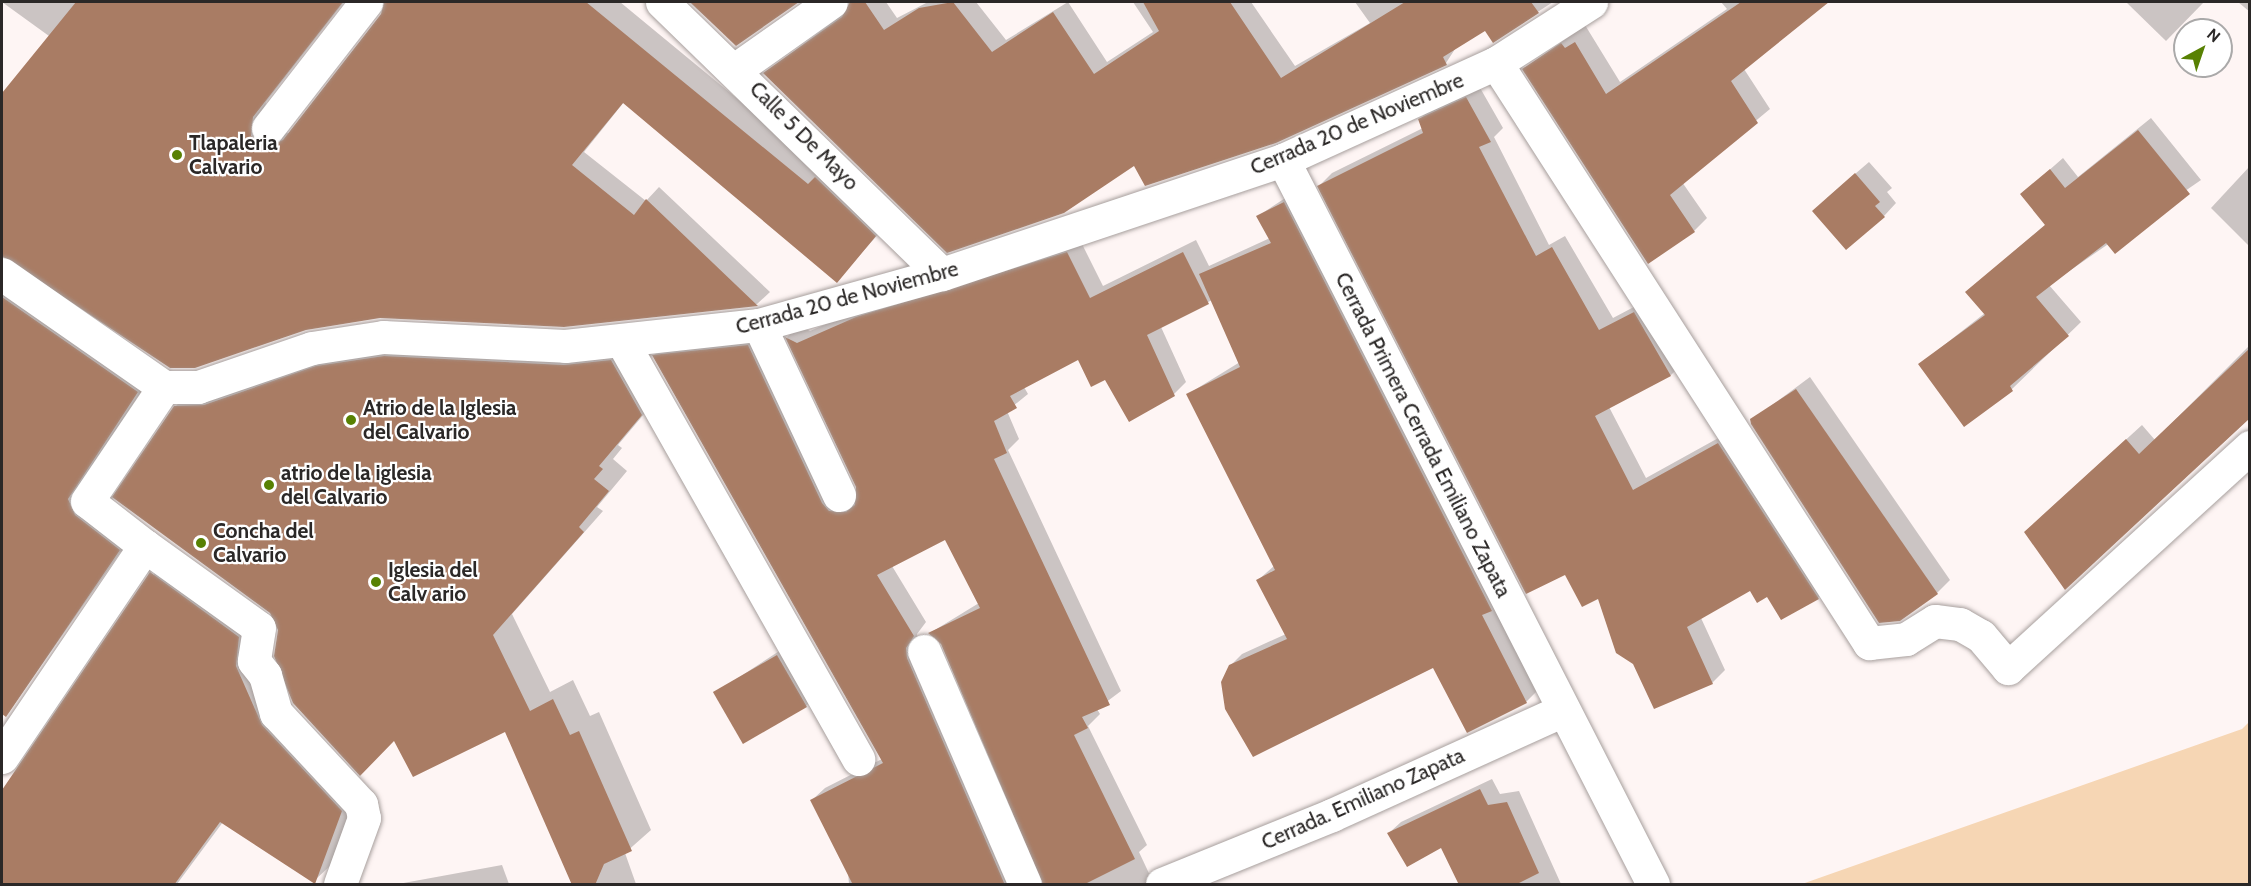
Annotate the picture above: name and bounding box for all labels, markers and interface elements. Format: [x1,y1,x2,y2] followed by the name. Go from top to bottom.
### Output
[2173,18,2233,78] north arrow
[2203,24,2224,46] text: N
[1247,68,1467,180] street label: Cerrada 20 de Noviembre
[744,76,864,196] street label: Calle 5 De Mayo
[189,130,278,180] place label: Tlapaleria Calvario
[170,148,184,162] marker: Tlapaleria Calvario
[733,256,961,340] street label: Cerrada 20 de Noviembre
[1330,268,1516,602] street label: Cerrada Primera Cerrada Emiliano Zapata
[363,395,517,445] place label: Atrio de la Iglesia del Calvario
[344,413,358,427] marker: Atrio de la Iglesia del Calvario
[281,460,432,510] place label: atrio de la iglesia del Calvario
[262,478,276,492] marker: atrio de la iglesia del Calvario
[213,518,314,568] place label: Concha del Calvario
[194,536,208,550] marker: Concha del Calvario
[388,557,478,607] place label: Iglesia del Calv ario
[369,575,383,589] marker: Iglesia del Calv ario
[1258,743,1468,855] street label: Cerrada. Emiliano Zapata

